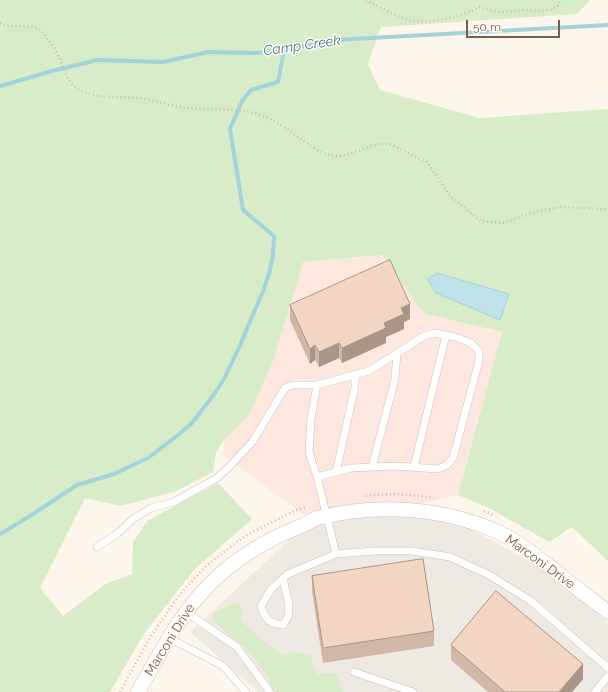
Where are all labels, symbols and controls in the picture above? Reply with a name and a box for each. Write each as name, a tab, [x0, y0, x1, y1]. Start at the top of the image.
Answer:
scale bar	[468, 12, 562, 38]
text: 50 m	[473, 20, 501, 34]
water label: Camp Creek	[262, 32, 342, 60]
street label: Marconi Drive	[502, 531, 578, 593]
street label: Marconi Drive	[142, 601, 198, 679]

